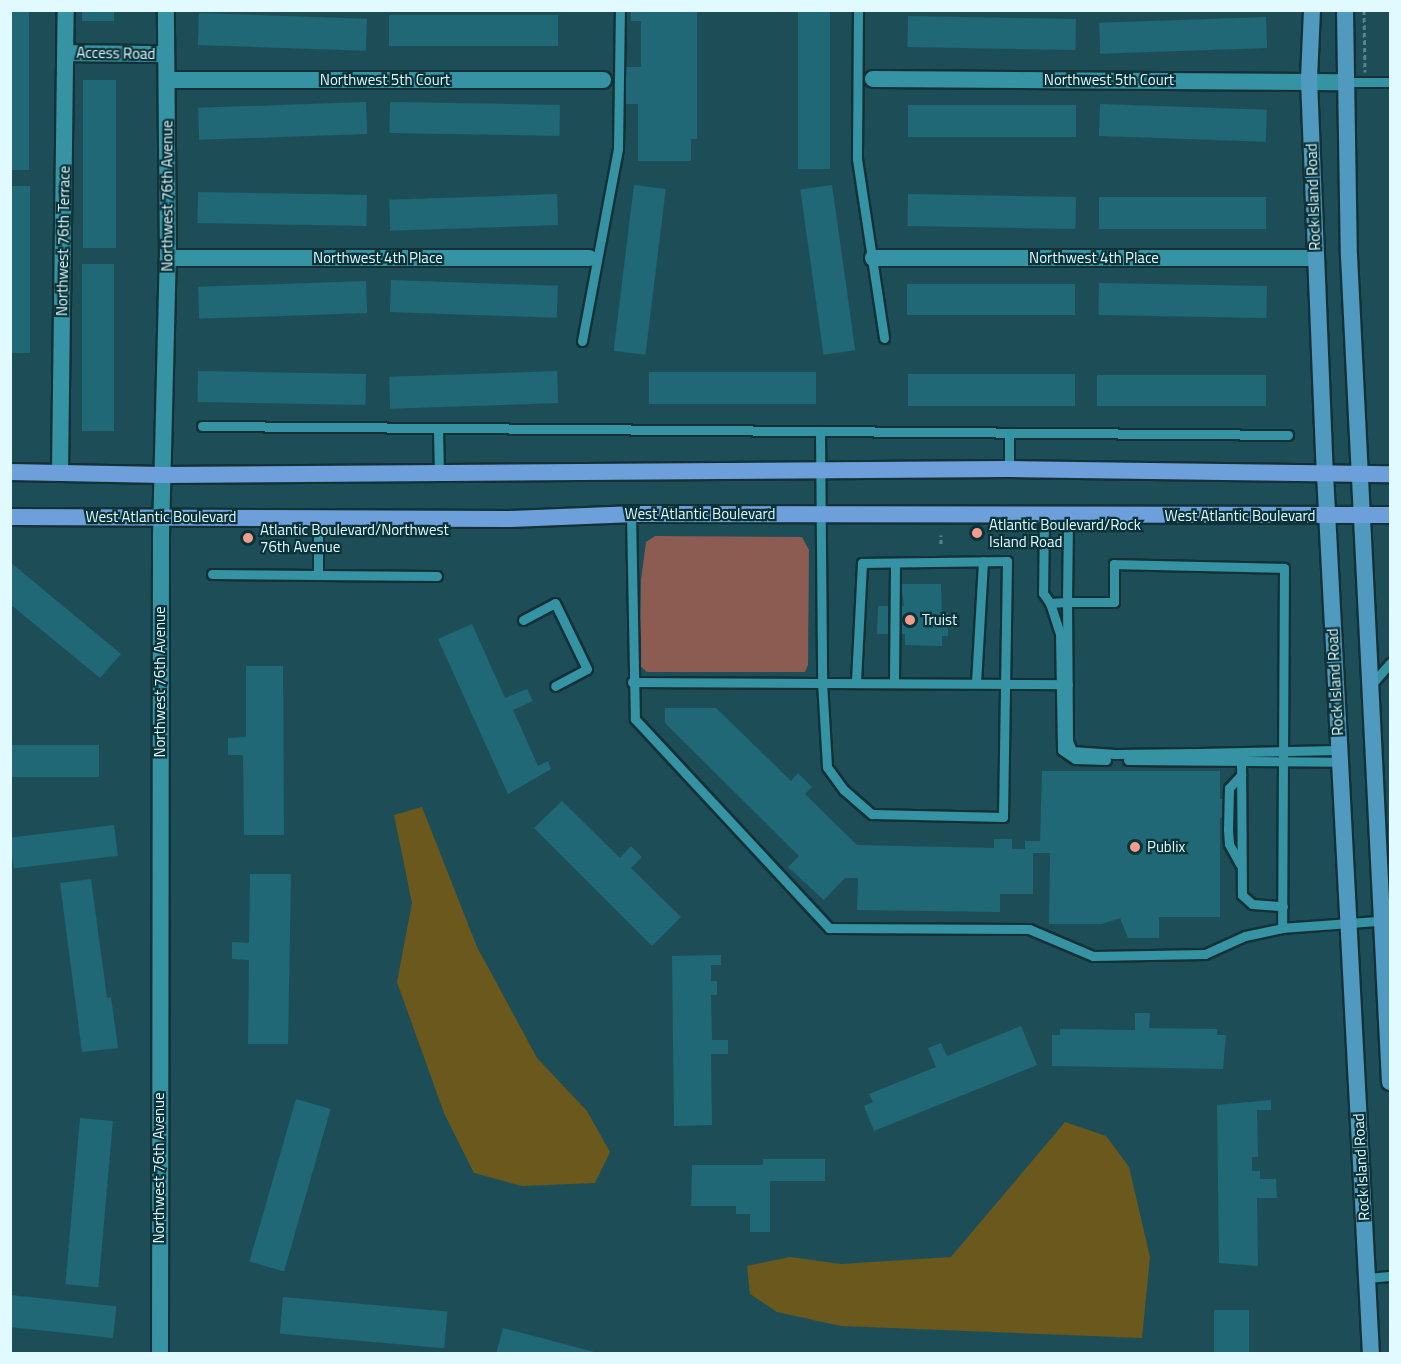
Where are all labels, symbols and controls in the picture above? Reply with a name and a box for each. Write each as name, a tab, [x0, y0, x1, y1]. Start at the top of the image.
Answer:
street label: Access Road	[76, 43, 156, 63]
street label: Northwest 5th Court	[320, 71, 450, 89]
street label: Northwest 5th Court	[1044, 71, 1174, 89]
street label: Northwest 76th Avenue	[158, 120, 176, 272]
street label: Rock Island Road	[1302, 143, 1324, 251]
street label: Northwest 76th Terrace	[53, 166, 73, 316]
street label: Northwest 4th Place	[313, 249, 443, 267]
street label: Northwest 4th Place	[1029, 249, 1159, 267]
street label: West Atlantic Boulevard	[624, 505, 776, 523]
street label: West Atlantic Boulevard	[1164, 507, 1316, 525]
street label: West Atlantic Boulevard	[85, 508, 237, 526]
place label: Atlantic Boulevard/Rock Island Road	[989, 515, 1141, 550]
place label: Atlantic Boulevard/Northwest 76th Avenue	[260, 520, 449, 555]
marker: Atlantic Boulevard/Rock Island Road	[970, 526, 984, 540]
marker: Atlantic Boulevard/Northwest 76th Avenue	[241, 531, 255, 545]
street label: Northwest 76th Avenue	[151, 606, 169, 758]
place label: Truist	[922, 611, 957, 629]
marker: Truist	[903, 613, 917, 627]
street label: Rock Island Road	[1323, 628, 1347, 736]
place label: Publix	[1147, 838, 1185, 856]
marker: Publix	[1128, 840, 1142, 854]
street label: Northwest 76th Avenue	[150, 1092, 168, 1244]
street label: Rock Island Road	[1349, 1113, 1373, 1221]

